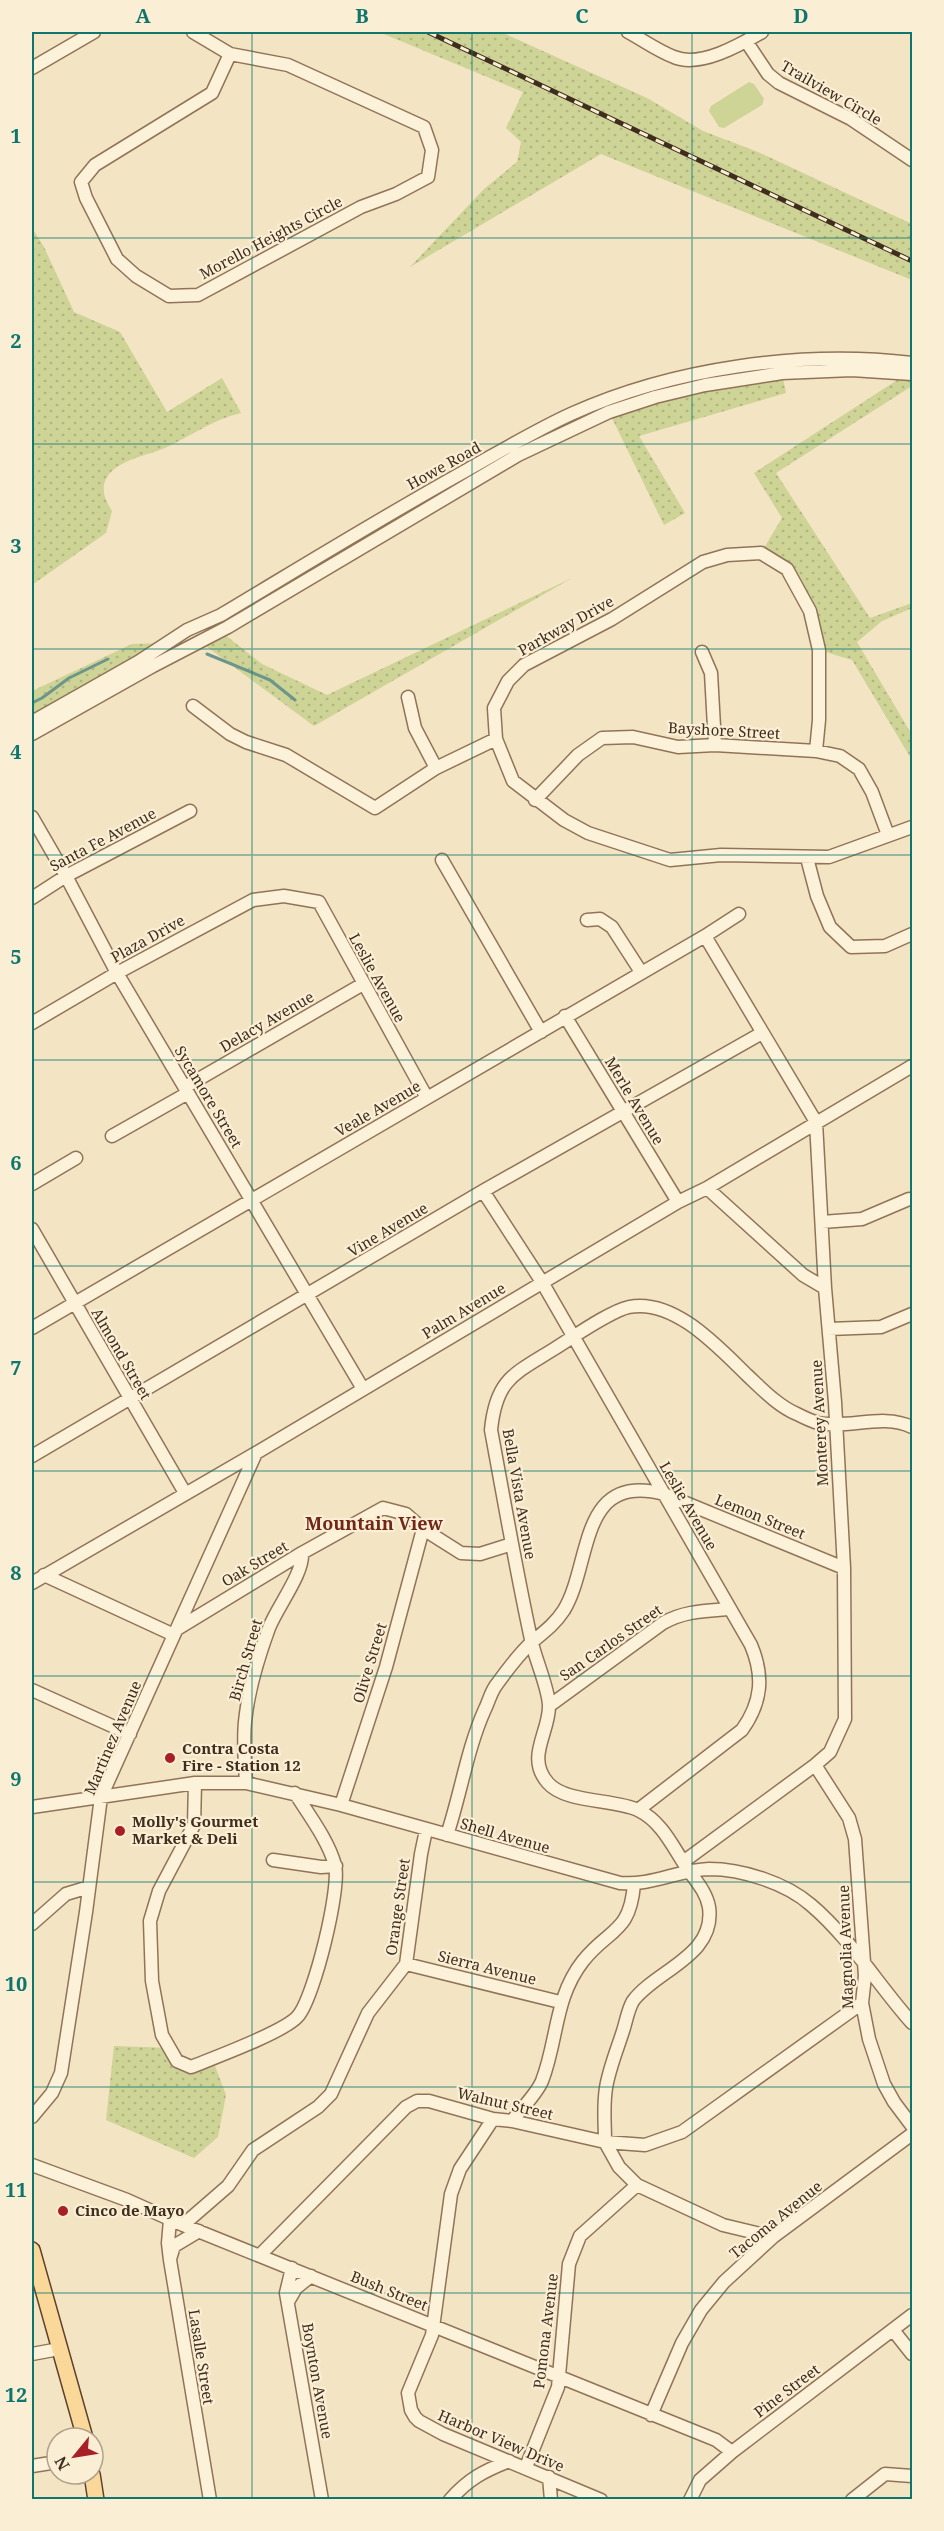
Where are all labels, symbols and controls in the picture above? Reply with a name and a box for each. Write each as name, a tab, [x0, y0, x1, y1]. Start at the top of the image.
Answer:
text: A	[135, 2, 151, 29]
text: B	[355, 2, 369, 29]
text: C	[575, 2, 589, 29]
text: D	[793, 2, 809, 29]
street label: Trailview Circle	[777, 55, 886, 129]
text: 1	[10, 122, 22, 149]
street label: Morello Heights Circle	[196, 191, 345, 283]
text: 2	[10, 327, 22, 354]
street label: Howe Road	[403, 437, 484, 494]
text: 3	[10, 532, 22, 559]
street label: Parkway Drive	[514, 591, 617, 660]
street label: Bayshore Street	[668, 717, 781, 743]
text: 4	[10, 738, 22, 765]
street label: Santa Fe Avenue	[46, 803, 159, 876]
street label: Plaza Drive	[107, 910, 188, 967]
street label: Leslie Avenue	[345, 929, 411, 1026]
text: 5	[10, 943, 22, 970]
street label: Delacy Avenue	[216, 986, 317, 1056]
street label: Sycamore Street	[170, 1042, 247, 1151]
street label: Merle Avenue	[601, 1053, 669, 1148]
street label: Veale Avenue	[331, 1076, 424, 1141]
text: 6	[10, 1149, 22, 1176]
street label: Vine Avenue	[344, 1197, 431, 1261]
street label: Palm Avenue	[418, 1277, 509, 1343]
street label: Almond Street	[88, 1304, 156, 1403]
text: 7	[10, 1354, 22, 1381]
street label: Monterey Avenue	[806, 1359, 832, 1487]
street label: Bella Vista Avenue	[499, 1427, 541, 1561]
street label: Leslie Avenue	[655, 1458, 722, 1553]
street label: Lemon Street	[712, 1489, 808, 1543]
district label: Mountain View	[305, 1511, 444, 1535]
street label: Oak Street	[218, 1535, 291, 1591]
text: 8	[10, 1559, 22, 1586]
street label: San Carlos Street	[555, 1599, 666, 1685]
street label: Birch Street	[224, 1616, 266, 1703]
street label: Olive Street	[347, 1620, 391, 1705]
street label: Martinez Avenue	[79, 1677, 145, 1798]
place label: Contra Costa Fire - Station 12	[182, 1738, 301, 1775]
marker: Contra Costa Fire - Station 12	[163, 1751, 177, 1765]
text: 9	[10, 1765, 22, 1792]
place label: Molly's Gourmet Market & Deli	[132, 1811, 258, 1848]
street label: Shell Avenue	[458, 1813, 553, 1857]
marker: Molly's Gourmet Market & Deli	[113, 1824, 127, 1838]
street label: Orange Street	[380, 1857, 414, 1957]
street label: Magnolia Avenue	[833, 1885, 857, 2010]
street label: Sierra Avenue	[436, 1945, 539, 1989]
text: 10	[5, 1970, 27, 1997]
street label: Walnut Street	[455, 2082, 555, 2124]
text: 11	[5, 2176, 27, 2203]
street label: Tacoma Avenue	[725, 2176, 826, 2263]
place label: Cinco de Mayo	[75, 2200, 184, 2220]
marker: Cinco de Mayo	[56, 2204, 70, 2218]
street label: Bush Street	[348, 2266, 431, 2315]
street label: Pomona Avenue	[528, 2272, 562, 2390]
street label: Lasalle Street	[185, 2308, 219, 2406]
street label: Boynton Avenue	[298, 2321, 338, 2440]
street label: Pine Street	[750, 2359, 823, 2421]
text: 12	[5, 2381, 27, 2408]
street label: Harbor View Drive	[435, 2404, 568, 2476]
north arrow	[45, 2426, 105, 2486]
text: N	[49, 2452, 75, 2474]

